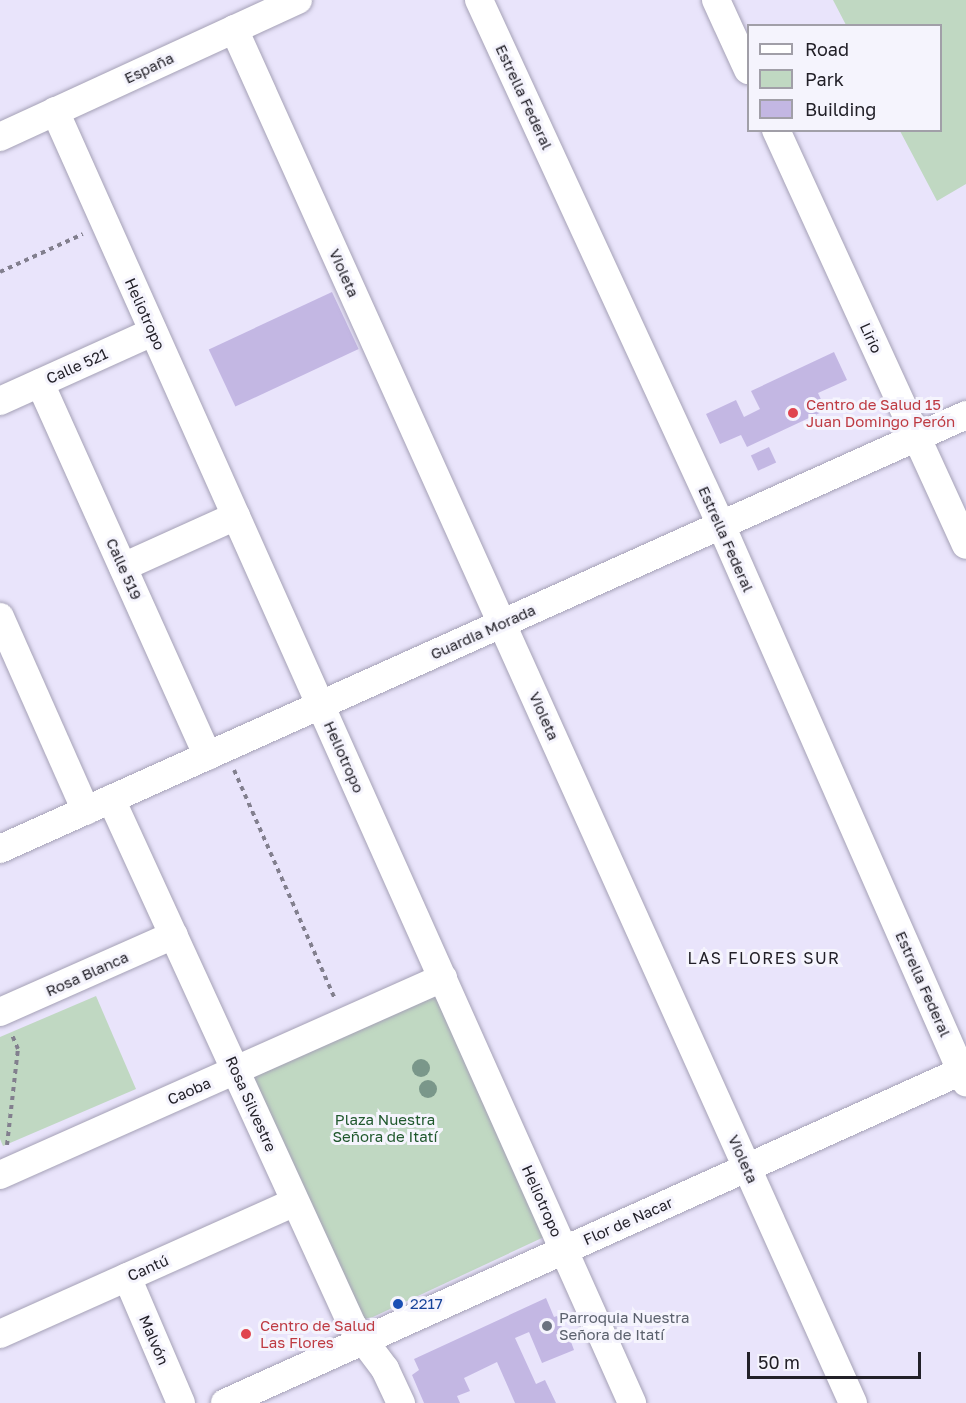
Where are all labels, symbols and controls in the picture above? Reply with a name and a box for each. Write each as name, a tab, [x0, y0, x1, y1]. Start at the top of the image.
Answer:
legend	[747, 24, 942, 132]
text: Road	[805, 38, 849, 60]
street label: Estrella Federal	[492, 42, 556, 152]
street label: España	[121, 49, 177, 87]
text: Park	[805, 68, 844, 90]
text: Building	[805, 98, 876, 120]
street label: Violeta	[325, 246, 363, 300]
street label: Heliotropo	[121, 275, 169, 353]
street label: Lirio	[856, 320, 886, 356]
street label: Calle 521	[44, 345, 110, 387]
place label: Centro de Salud 15 Juan Domingo Perón	[806, 395, 955, 430]
marker: Centro de Salud 15 Juan Domingo Perón	[784, 404, 802, 422]
street label: Estrella Federal	[695, 483, 757, 595]
street label: Calle 519	[102, 535, 146, 603]
street label: Guardia Morada	[428, 601, 538, 663]
street label: Violeta	[525, 689, 563, 743]
street label: Heliotropo	[320, 718, 368, 796]
street label: Estrella Federal	[892, 928, 954, 1040]
street label: Rosa Blanca	[43, 948, 131, 1000]
district label: LAS FLORES SUR	[688, 948, 840, 968]
street label: Rosa Silvestre	[222, 1054, 280, 1154]
street label: Caoba	[165, 1074, 213, 1108]
park label: Plaza Nuestra Señora de Itatí	[332, 1110, 438, 1145]
street label: Violeta	[724, 1132, 762, 1186]
street label: Heliotropo	[518, 1162, 566, 1240]
street label: Flor de Nacar	[580, 1193, 676, 1249]
street label: Cantú	[125, 1251, 171, 1285]
place label: 2217	[410, 1295, 443, 1313]
marker: 2217	[391, 1297, 405, 1311]
place label: Parroquia Nuestra Señora de Itatí	[559, 1308, 690, 1343]
street label: Malvón	[136, 1312, 172, 1368]
place label: Centro de Salud Las Flores	[260, 1316, 375, 1351]
marker: Parroquia Nuestra Señora de Itatí	[540, 1319, 554, 1333]
marker: Centro de Salud Las Flores	[237, 1325, 255, 1343]
scale bar	[750, 1340, 924, 1378]
text: 50 m	[758, 1351, 800, 1373]

